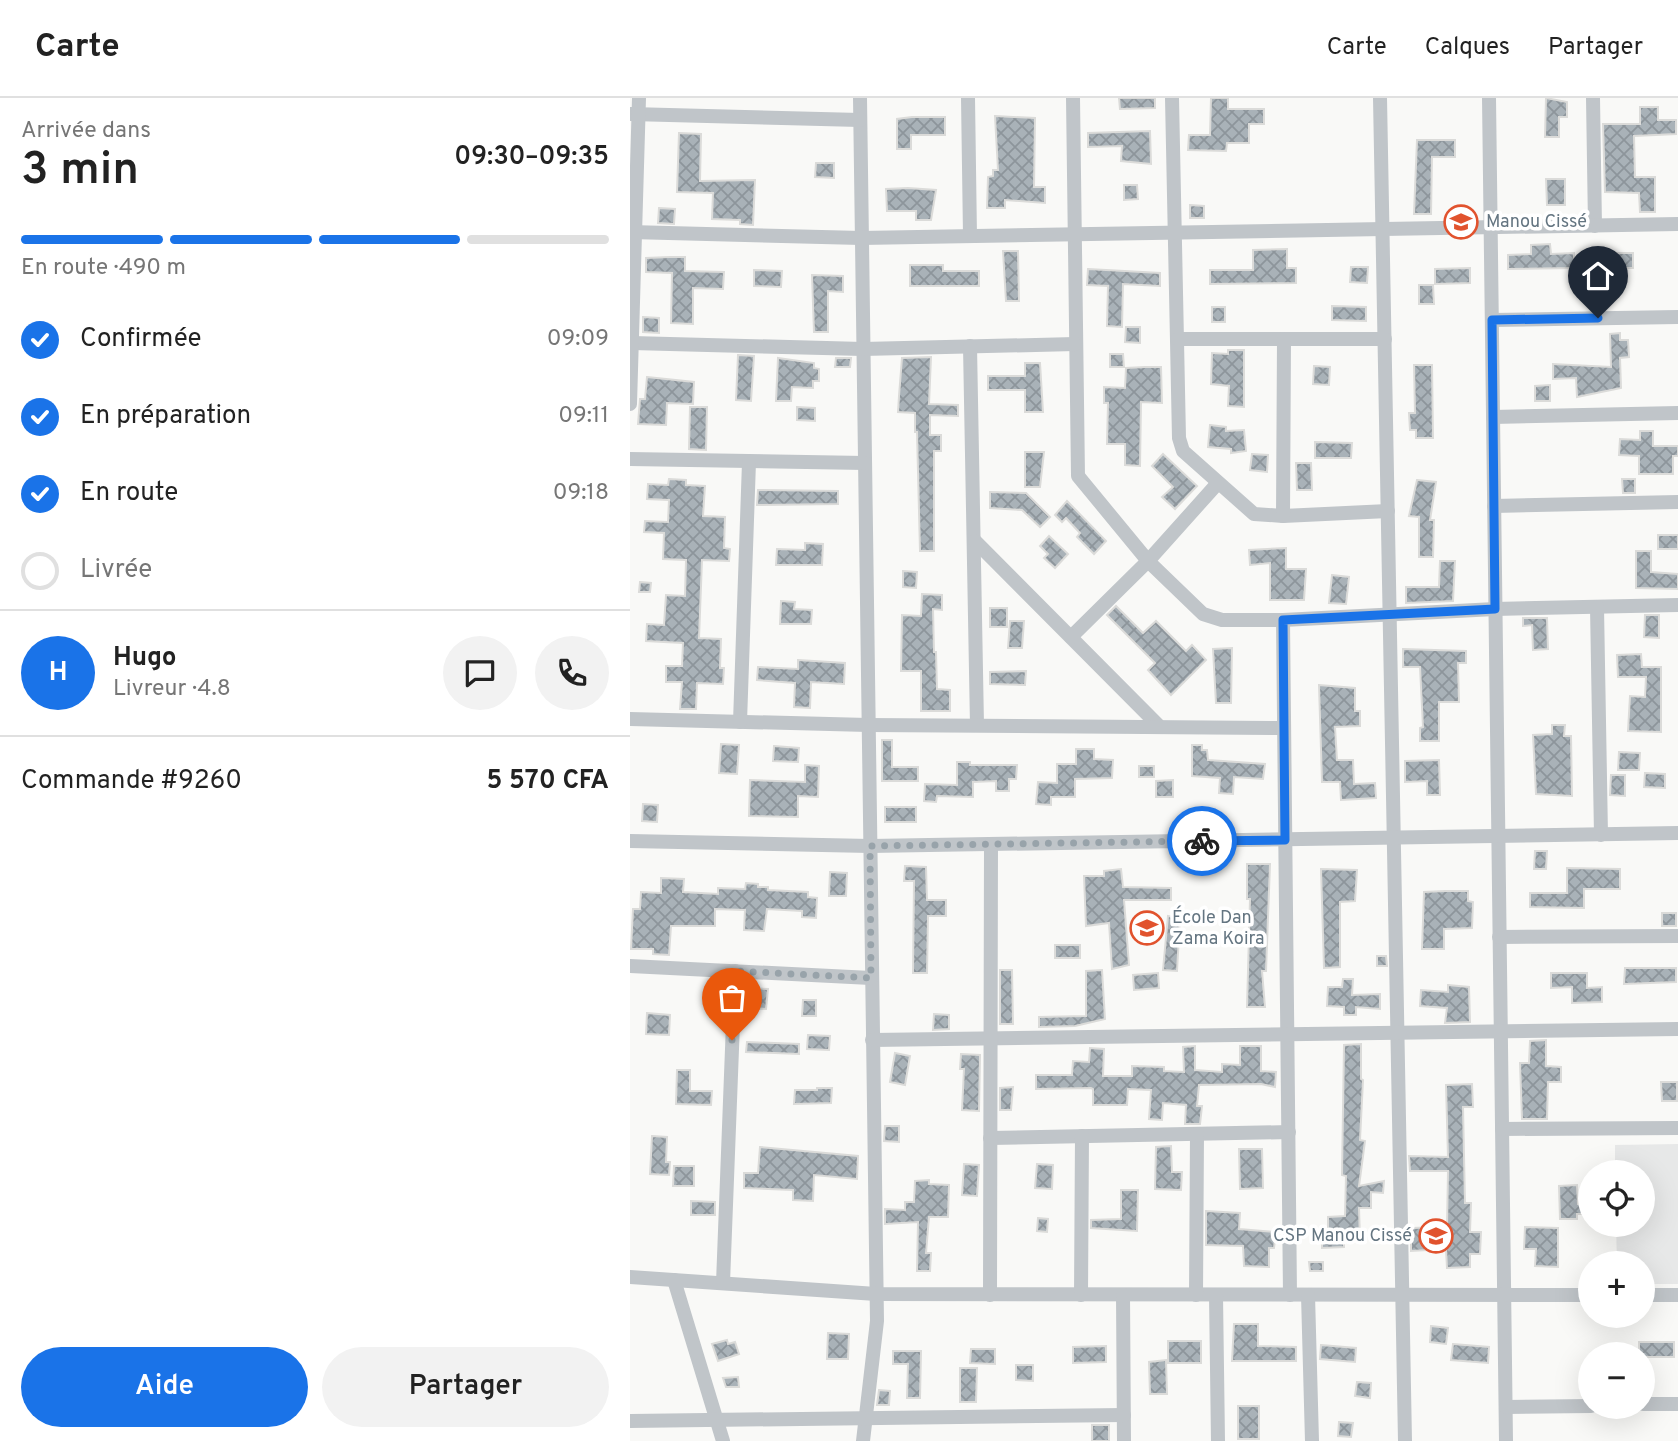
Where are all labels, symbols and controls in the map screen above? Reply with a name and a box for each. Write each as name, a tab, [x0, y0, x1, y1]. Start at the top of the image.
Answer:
text: Carte	[35, 27, 120, 69]
text: Carte	[1327, 33, 1387, 63]
text: Calques	[1425, 33, 1510, 63]
text: Partager	[1548, 33, 1643, 63]
text: Arrivée dans	[21, 117, 151, 146]
text: 09:30–09:35	[454, 141, 609, 174]
text: 3 min	[21, 142, 139, 201]
school or university icon: Manou Cissé	[1442, 203, 1480, 241]
place label: Manou Cissé	[1486, 211, 1587, 234]
pin	[1568, 246, 1628, 318]
text: En route · 490 m	[21, 254, 186, 283]
icon: home	[1579, 257, 1617, 295]
icon: check	[21, 321, 59, 359]
text: Confirmée	[80, 323, 202, 356]
text: 09:09	[547, 325, 609, 354]
icon: check	[21, 398, 59, 436]
text: En préparation	[80, 400, 251, 433]
text: 09:11	[558, 402, 609, 431]
icon: check	[21, 475, 59, 513]
text: En route	[80, 477, 178, 510]
text: 09:18	[553, 479, 609, 508]
text: Livrée	[80, 554, 152, 587]
button: chat	[443, 636, 517, 710]
button: phone	[535, 636, 609, 710]
text: Hugo	[113, 642, 176, 675]
text: H	[49, 657, 67, 690]
text: Livreur · 4.8	[113, 675, 231, 704]
text: Commande #9260	[21, 765, 242, 798]
text: 5 570 CFA	[487, 765, 609, 798]
courier	[1167, 806, 1237, 876]
icon: bike	[1183, 822, 1221, 860]
place label: École Dan Zama Koira	[1172, 905, 1265, 951]
school or university icon: École Dan Zama Koira	[1128, 909, 1166, 947]
pin	[702, 968, 762, 1040]
icon: bag	[713, 979, 751, 1017]
map controls	[1578, 1160, 1655, 1419]
button: locate	[1578, 1160, 1655, 1237]
school or university icon: CSP Manou Cissé	[1417, 1217, 1455, 1255]
place label: CSP Manou Cissé	[1273, 1225, 1412, 1248]
button: +	[1578, 1251, 1655, 1328]
button: −	[1578, 1342, 1655, 1419]
button: Aide	[21, 1347, 308, 1427]
button: Partager	[322, 1347, 609, 1427]

